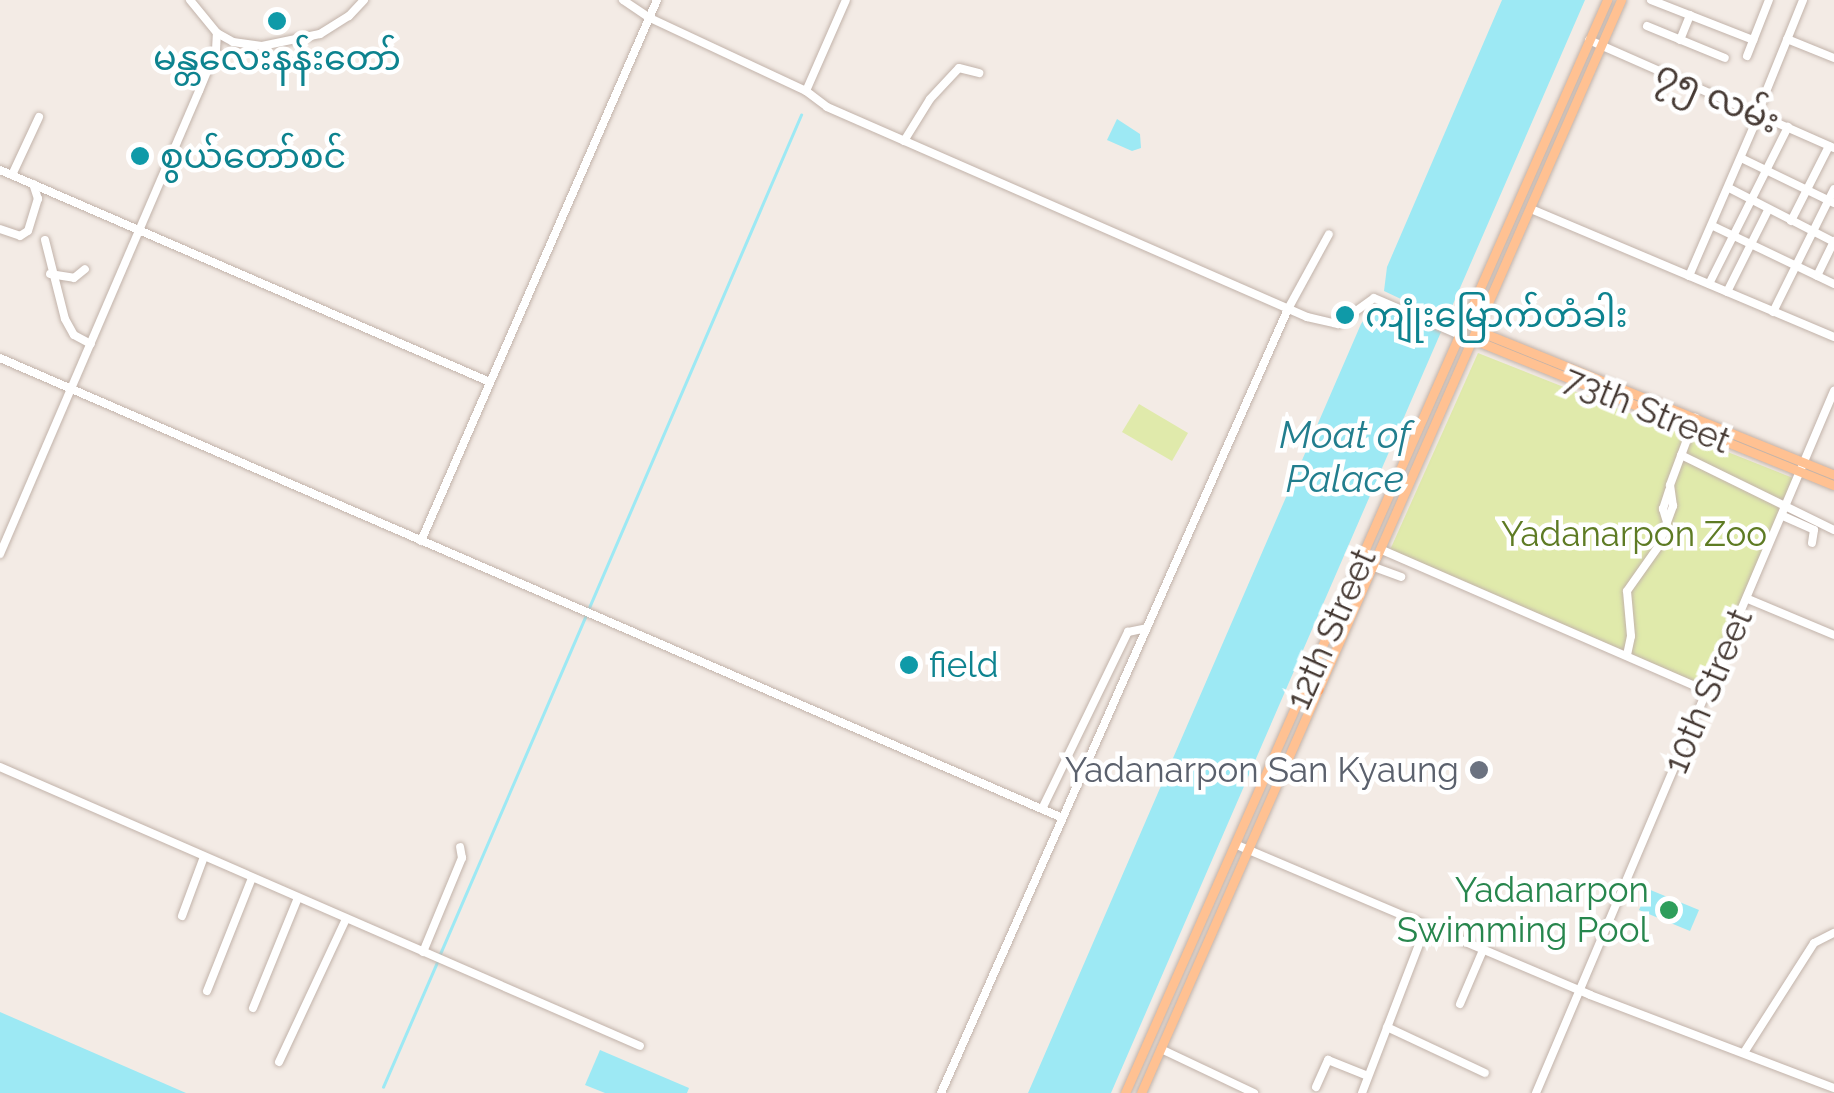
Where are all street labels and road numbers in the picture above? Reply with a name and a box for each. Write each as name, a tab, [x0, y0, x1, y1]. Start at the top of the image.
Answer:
street label: ၇၅ လမ်း	[1650, 51, 1786, 143]
street label: 73th Street	[1558, 358, 1736, 462]
street label: 12th Street	[1277, 542, 1385, 716]
street label: 10th Street	[1655, 602, 1761, 780]

